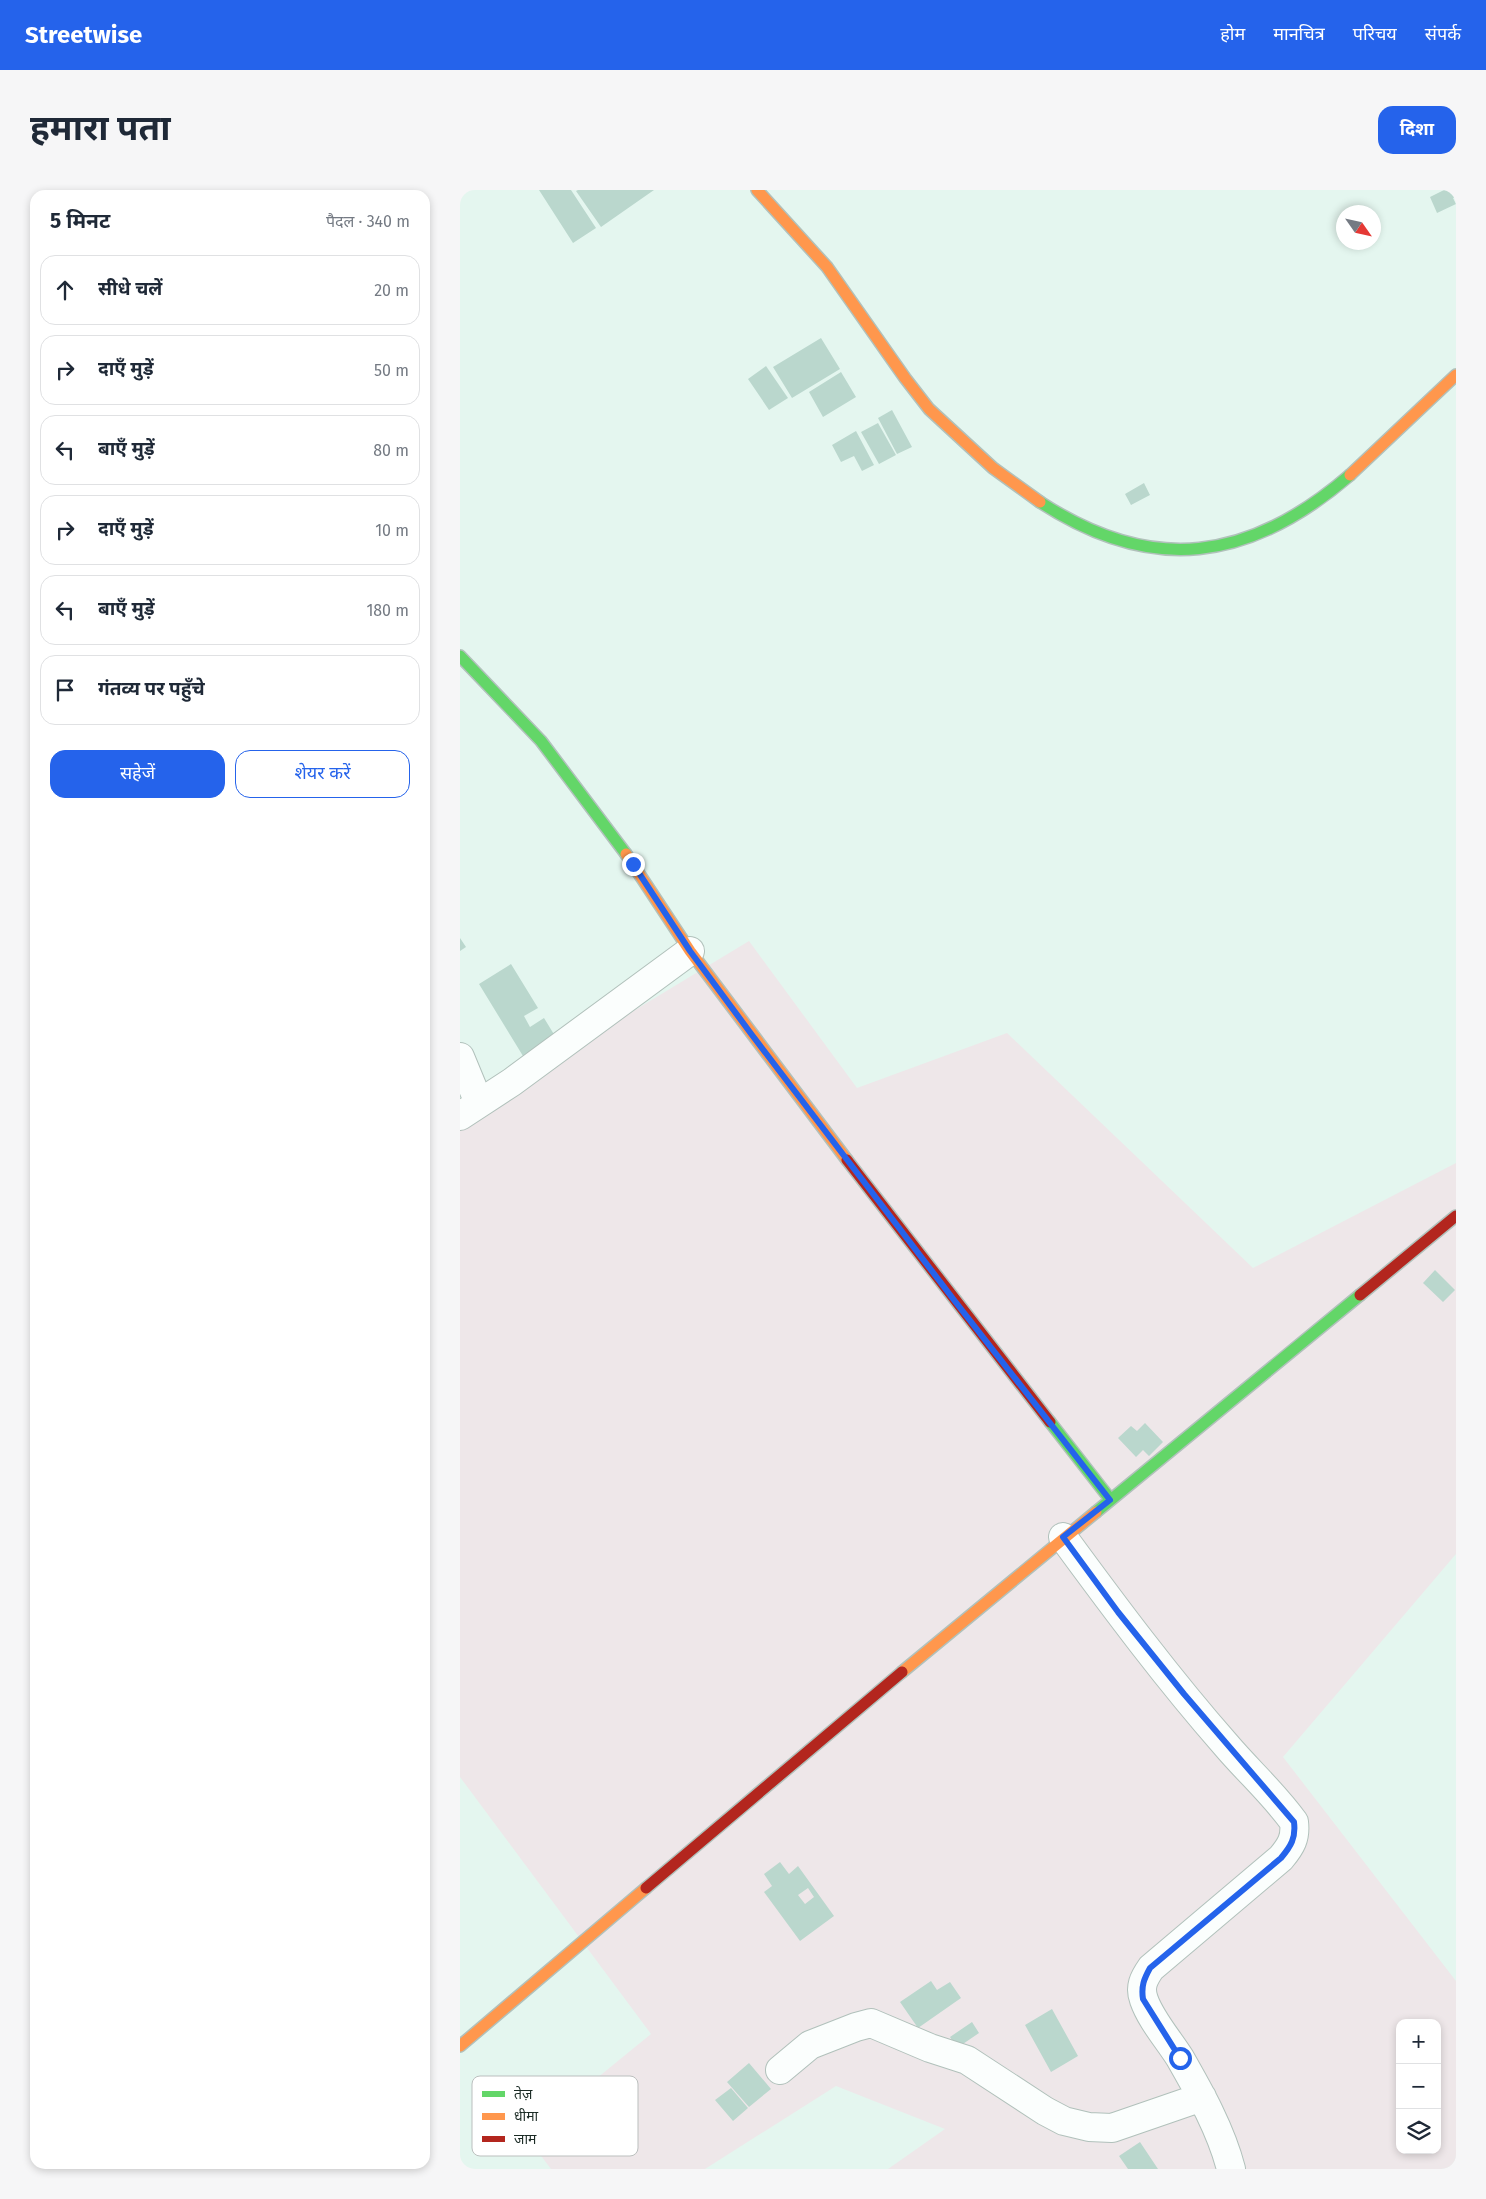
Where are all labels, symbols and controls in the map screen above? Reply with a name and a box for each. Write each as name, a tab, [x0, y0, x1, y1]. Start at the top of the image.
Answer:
text: Streetwise	[25, 21, 142, 49]
text: होम	[1220, 23, 1245, 45]
text: मानचित्र	[1273, 23, 1325, 45]
text: परिचय	[1353, 23, 1397, 45]
text: संपर्क	[1425, 23, 1461, 45]
button: दिशा	[1378, 106, 1456, 154]
text: हमारा पता	[30, 107, 170, 149]
north arrow	[1336, 205, 1381, 250]
text: 5 मिनट	[50, 208, 110, 234]
text: पैदल · 340 m	[326, 212, 410, 231]
icon: ahead	[51, 276, 79, 304]
text: सीधे चलें	[98, 277, 162, 300]
text: 20 m	[374, 281, 409, 300]
icon: right	[51, 356, 79, 384]
text: दाएँ मुड़ें	[98, 357, 154, 380]
text: 50 m	[374, 361, 409, 380]
icon: left	[51, 436, 79, 464]
text: बाएँ मुड़ें	[98, 437, 155, 460]
text: 80 m	[373, 441, 409, 460]
icon: right	[51, 516, 79, 544]
text: दाएँ मुड़ें	[98, 517, 154, 540]
text: 10 m	[375, 521, 409, 540]
icon: left	[51, 596, 79, 624]
text: बाएँ मुड़ें	[98, 597, 155, 620]
text: 180 m	[366, 601, 409, 620]
icon: arrive	[51, 676, 79, 704]
text: गंतव्य पर पहुँचे	[98, 677, 205, 700]
button: सहेजें	[50, 750, 225, 798]
button: शेयर करें	[235, 750, 410, 798]
route end	[622, 853, 645, 876]
map controls	[1396, 2019, 1441, 2154]
button: +	[1396, 2019, 1441, 2064]
route start	[1169, 2047, 1192, 2070]
button: −	[1396, 2064, 1441, 2109]
legend	[472, 2076, 638, 2156]
text: तेज़	[514, 2085, 533, 2103]
text: धीमा	[514, 2108, 539, 2125]
button: layers	[1396, 2109, 1441, 2154]
text: जाम	[514, 2131, 537, 2148]

